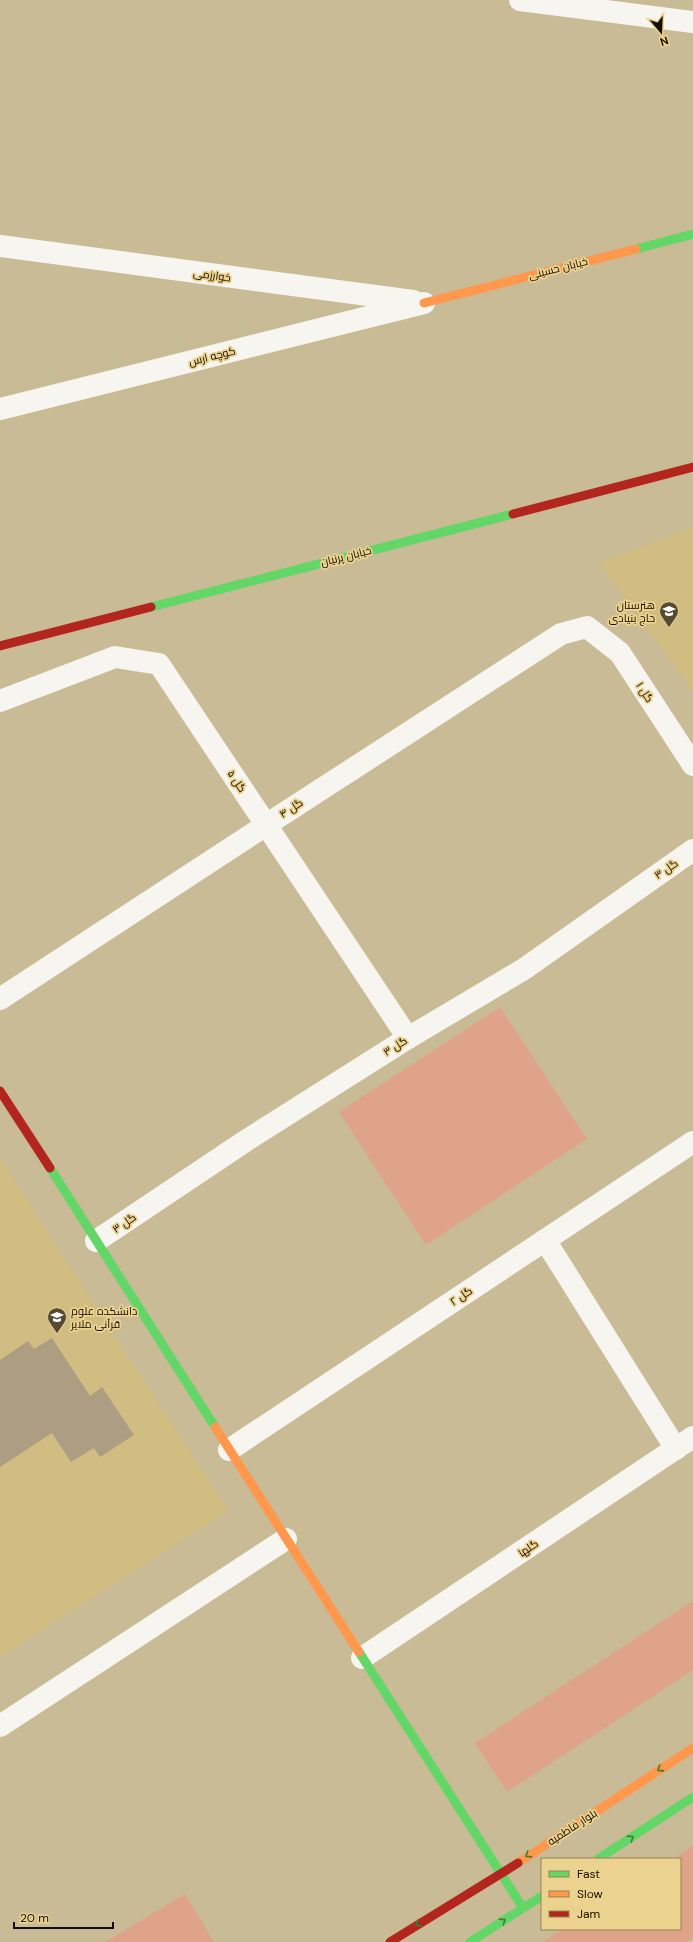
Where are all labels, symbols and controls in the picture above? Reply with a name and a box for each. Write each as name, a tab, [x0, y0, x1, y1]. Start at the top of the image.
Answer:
north arrow	[641, 12, 681, 52]
text: N	[658, 34, 670, 49]
street label: خیابان حسینی	[527, 254, 589, 282]
street label: خوارزمی	[192, 265, 232, 285]
street label: کوچه ارس	[187, 343, 237, 369]
street label: خیابان پرنیان	[319, 543, 373, 569]
place label: هنرستان حاج بنیادی	[609, 598, 655, 626]
school or university icon: هنرستان حاج بنیادی	[658, 600, 680, 628]
street label: گل ۱	[633, 679, 657, 705]
street label: گل ۵	[224, 767, 250, 795]
street label: گل ۴	[277, 795, 305, 821]
street label: گل ۳	[652, 856, 680, 882]
street label: گل ۳	[380, 1033, 410, 1059]
street label: گل ۳	[110, 1210, 138, 1236]
street label: گل ۲	[447, 1284, 475, 1308]
place label: دانشکده علوم قرآنی ملایر	[70, 1304, 137, 1331]
school or university icon: دانشکده علوم قرآنی ملایر	[46, 1306, 68, 1334]
street label: گلها	[515, 1536, 541, 1560]
one-way arrow	[658, 1764, 665, 1771]
street label: بلوار فاطمیه	[544, 1806, 600, 1848]
one-way arrow	[627, 1835, 634, 1842]
one-way arrow	[525, 1851, 532, 1858]
legend	[541, 1858, 681, 1930]
text: Fast	[577, 1866, 600, 1882]
text: Slow	[577, 1886, 603, 1902]
scale bar	[14, 1904, 113, 1930]
text: Jam	[577, 1906, 600, 1922]
text: 20 m	[20, 1910, 49, 1926]
one-way arrow	[499, 1918, 506, 1926]
one-way arrow	[415, 1920, 422, 1927]

